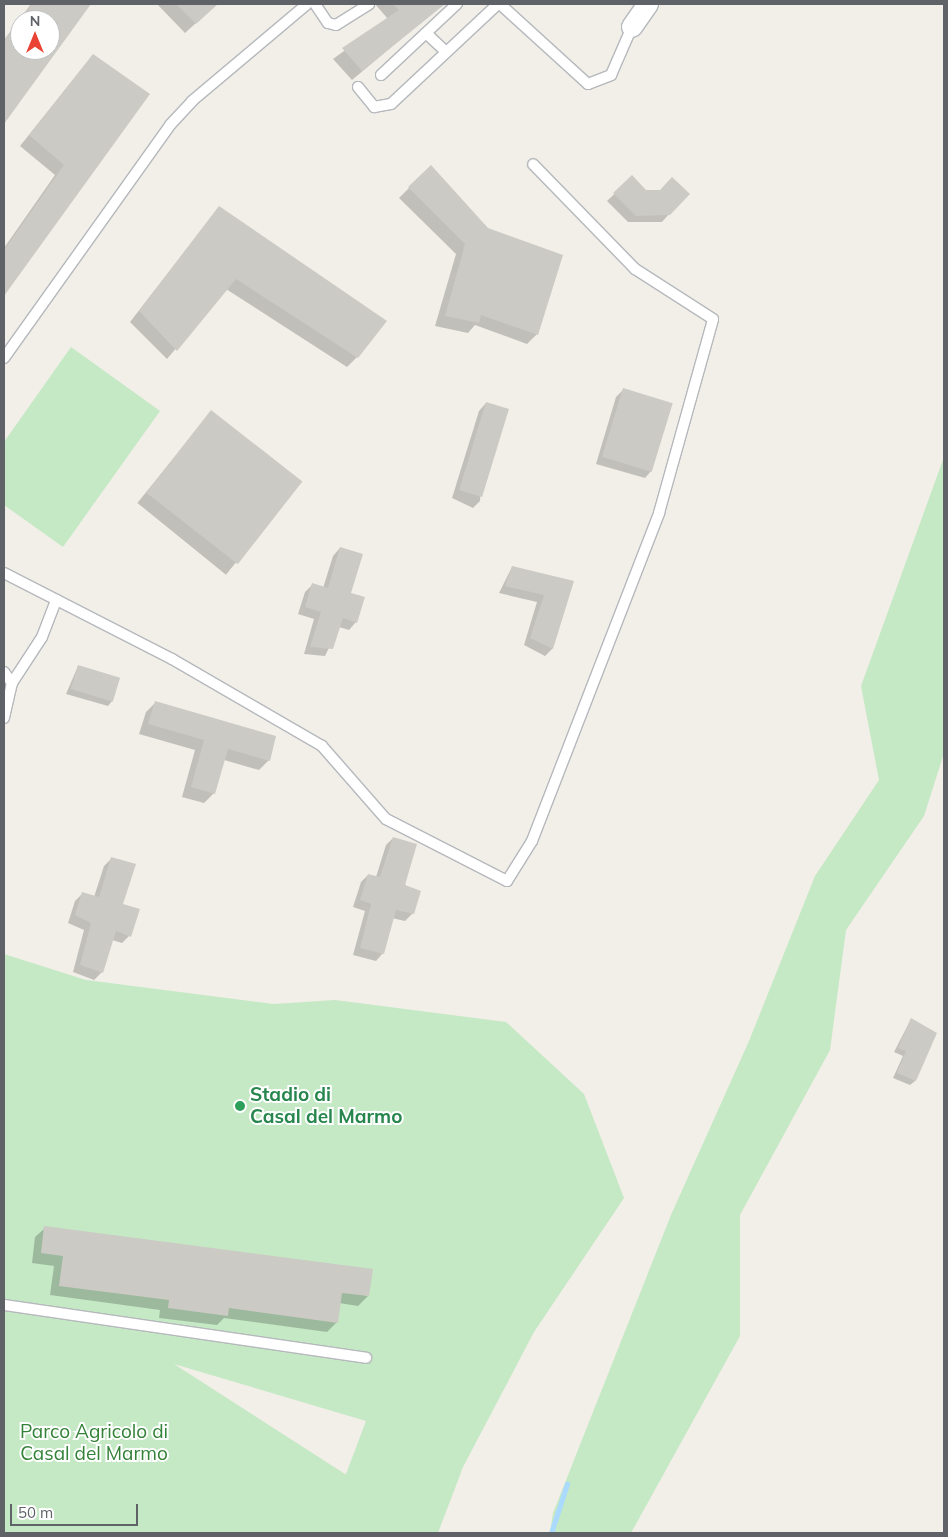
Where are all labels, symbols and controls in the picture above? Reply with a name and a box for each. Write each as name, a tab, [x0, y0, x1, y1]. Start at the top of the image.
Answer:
north arrow	[10, 10, 60, 60]
text: N	[30, 12, 40, 30]
place label: Stadio di Casal del Marmo	[250, 1084, 402, 1128]
marker: Stadio di Casal del Marmo	[234, 1100, 246, 1112]
park label: Parco Agricolo di Casal del Marmo	[20, 1421, 168, 1465]
scale bar	[12, 1494, 140, 1526]
text: 50 m	[18, 1503, 53, 1522]

